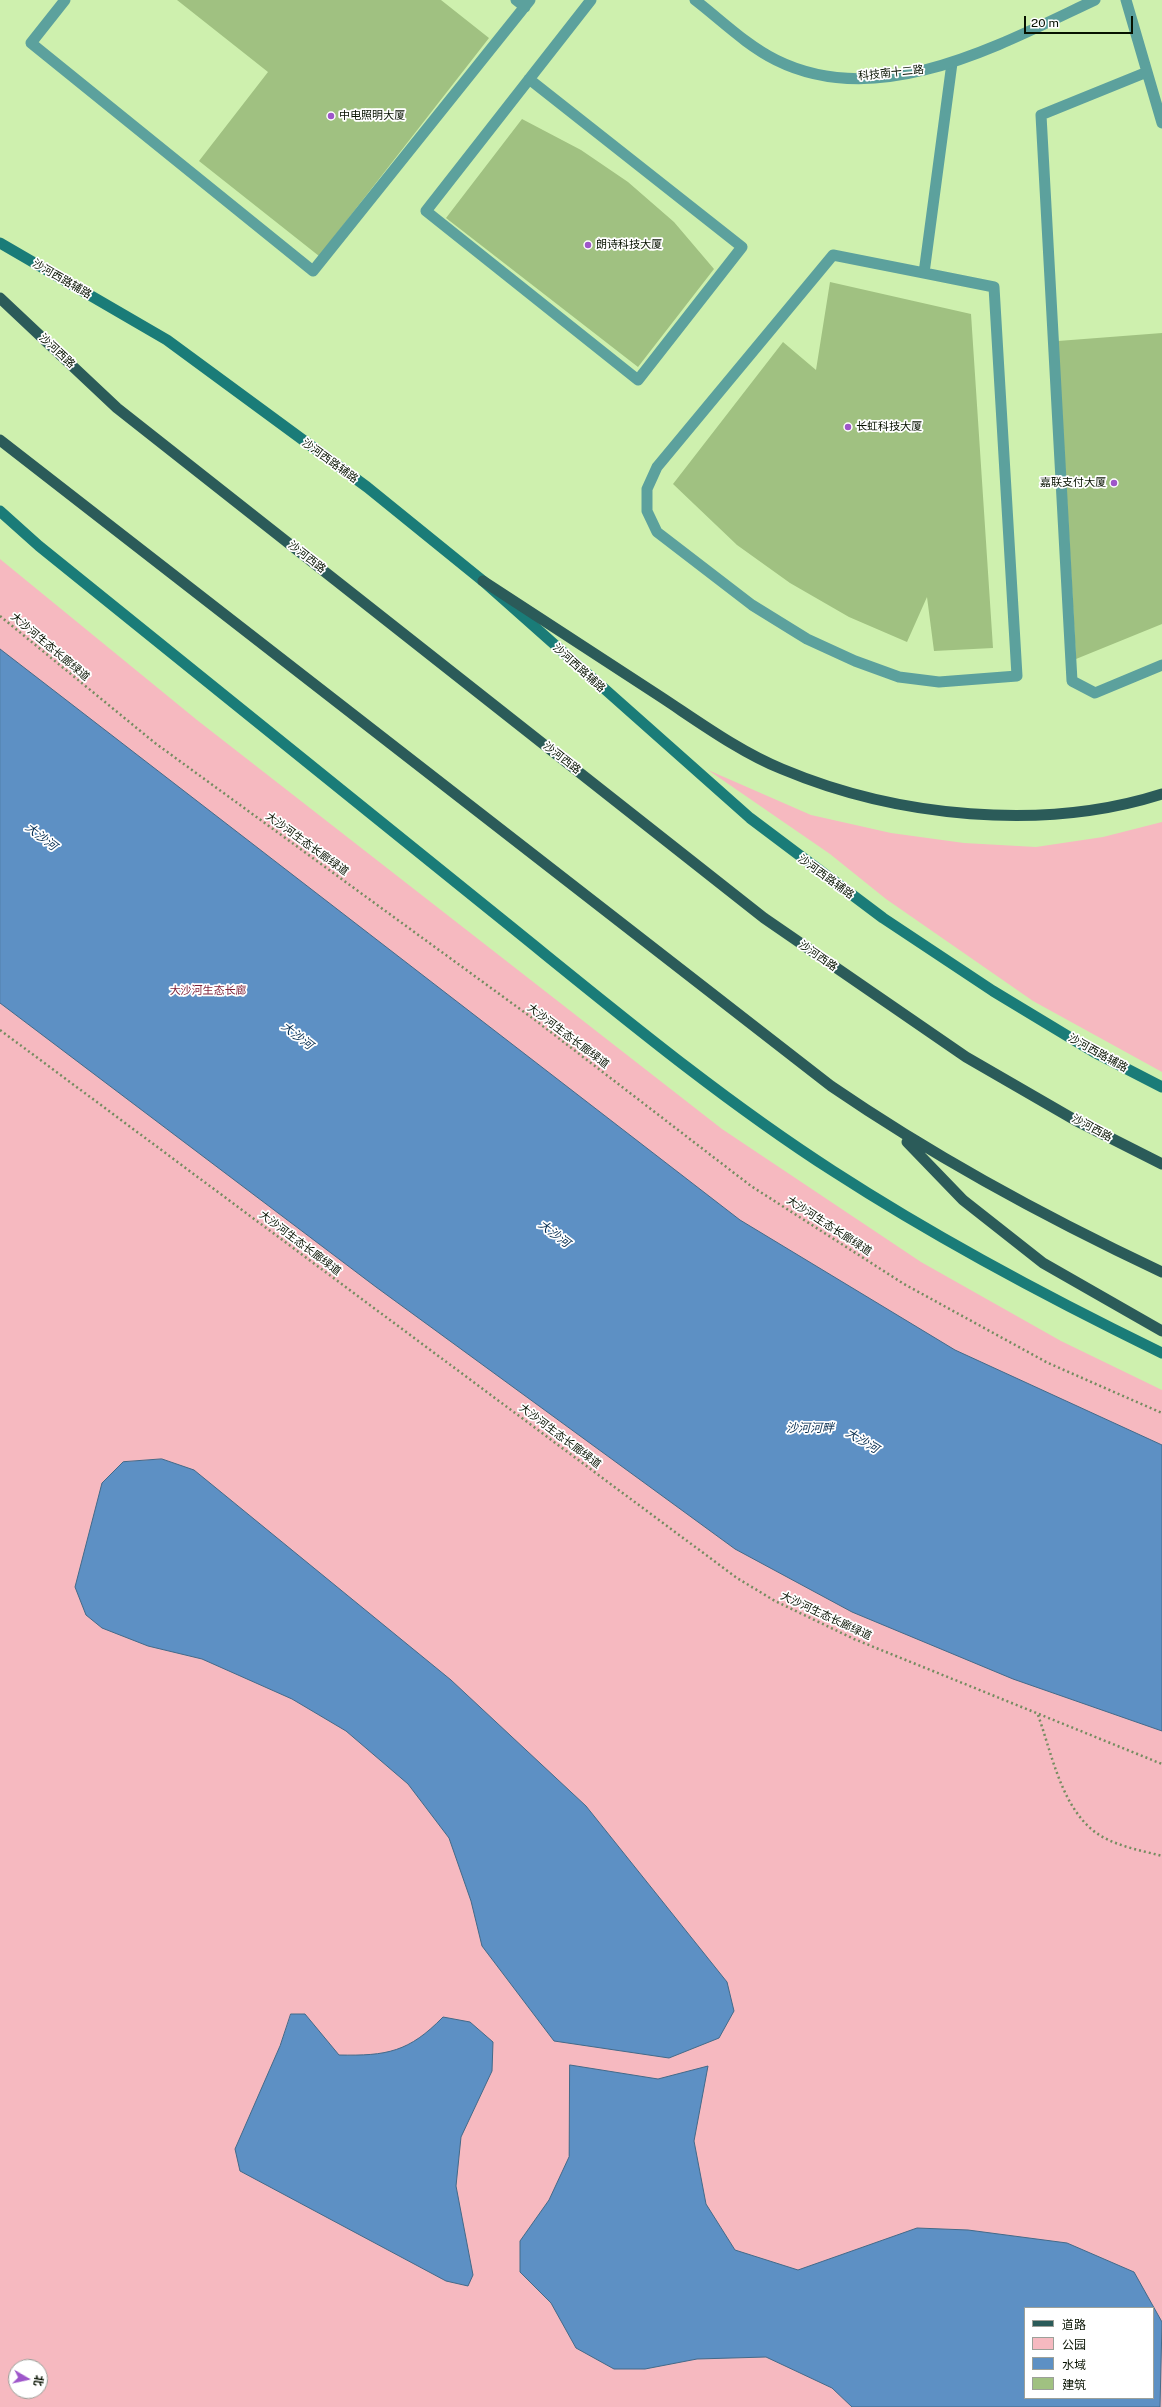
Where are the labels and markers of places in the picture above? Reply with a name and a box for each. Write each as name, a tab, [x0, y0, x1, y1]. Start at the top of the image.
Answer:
place label: 中电照明大厦	[339, 109, 405, 123]
marker: 中电照明大厦	[326, 111, 336, 121]
place label: 朗诗科技大厦	[596, 238, 662, 252]
marker: 朗诗科技大厦	[583, 240, 593, 250]
place label: 长虹科技大厦	[856, 420, 922, 434]
marker: 长虹科技大厦	[843, 422, 853, 432]
place label: 嘉联支付大厦	[1040, 476, 1106, 490]
marker: 嘉联支付大厦	[1109, 478, 1119, 488]

